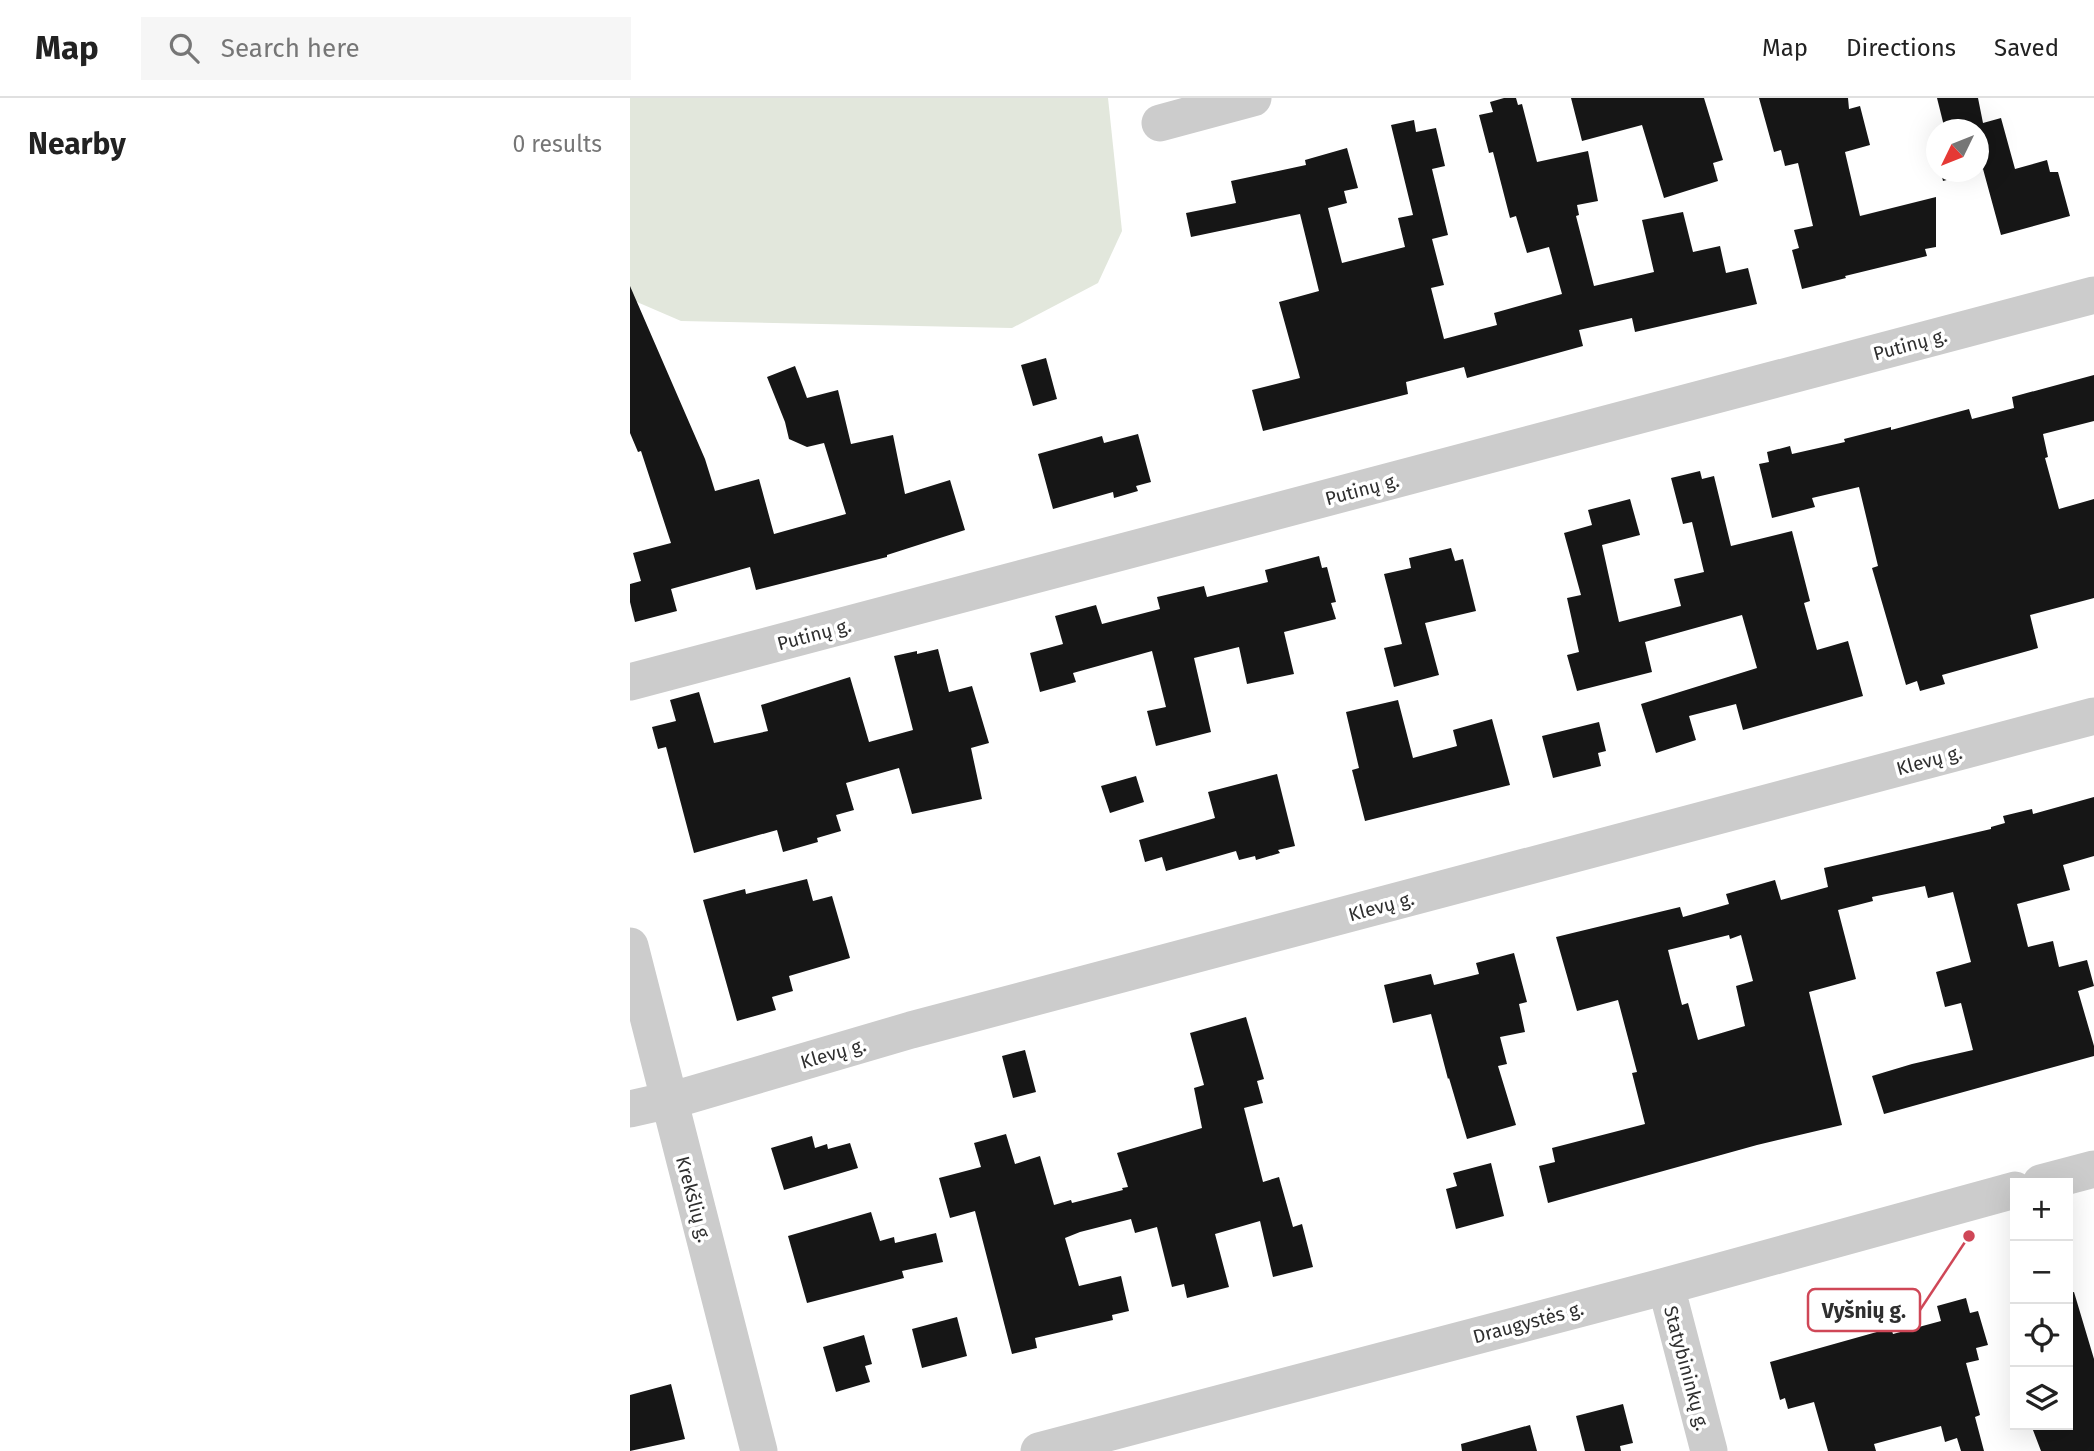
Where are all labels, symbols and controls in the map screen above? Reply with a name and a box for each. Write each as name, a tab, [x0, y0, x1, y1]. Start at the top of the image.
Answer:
search box	[141, 17, 631, 80]
text: Map	[35, 28, 99, 68]
icon: search	[165, 29, 203, 67]
text: Search here	[221, 33, 360, 64]
text: Map	[1762, 34, 1808, 62]
text: Directions	[1846, 34, 1956, 62]
text: Saved	[1994, 34, 2059, 62]
north arrow	[1926, 119, 1989, 182]
text: Nearby	[28, 126, 126, 162]
text: 0 results	[512, 130, 602, 158]
street label: Putinų g.	[1871, 324, 1950, 365]
street label: Putinų g.	[1323, 469, 1402, 510]
street label: Putinų g.	[775, 614, 854, 655]
street label: Klevų g.	[1894, 741, 1964, 780]
street label: Klevų g.	[1346, 887, 1416, 926]
street label: Klevų g.	[798, 1033, 868, 1074]
street label: Krekšlių g.	[671, 1154, 716, 1245]
map controls	[2010, 1178, 2073, 1430]
button: +	[2010, 1178, 2073, 1241]
button: −	[2010, 1241, 2073, 1304]
callout: Vyšnių g.	[1808, 1289, 1920, 1331]
street label: Draugystės g.	[1470, 1297, 1586, 1348]
text: Vyšnių g.	[1821, 1298, 1906, 1324]
street label: Statybininkų g.	[1659, 1303, 1714, 1433]
button: locate	[2010, 1304, 2073, 1367]
button: layers	[2010, 1367, 2073, 1430]

